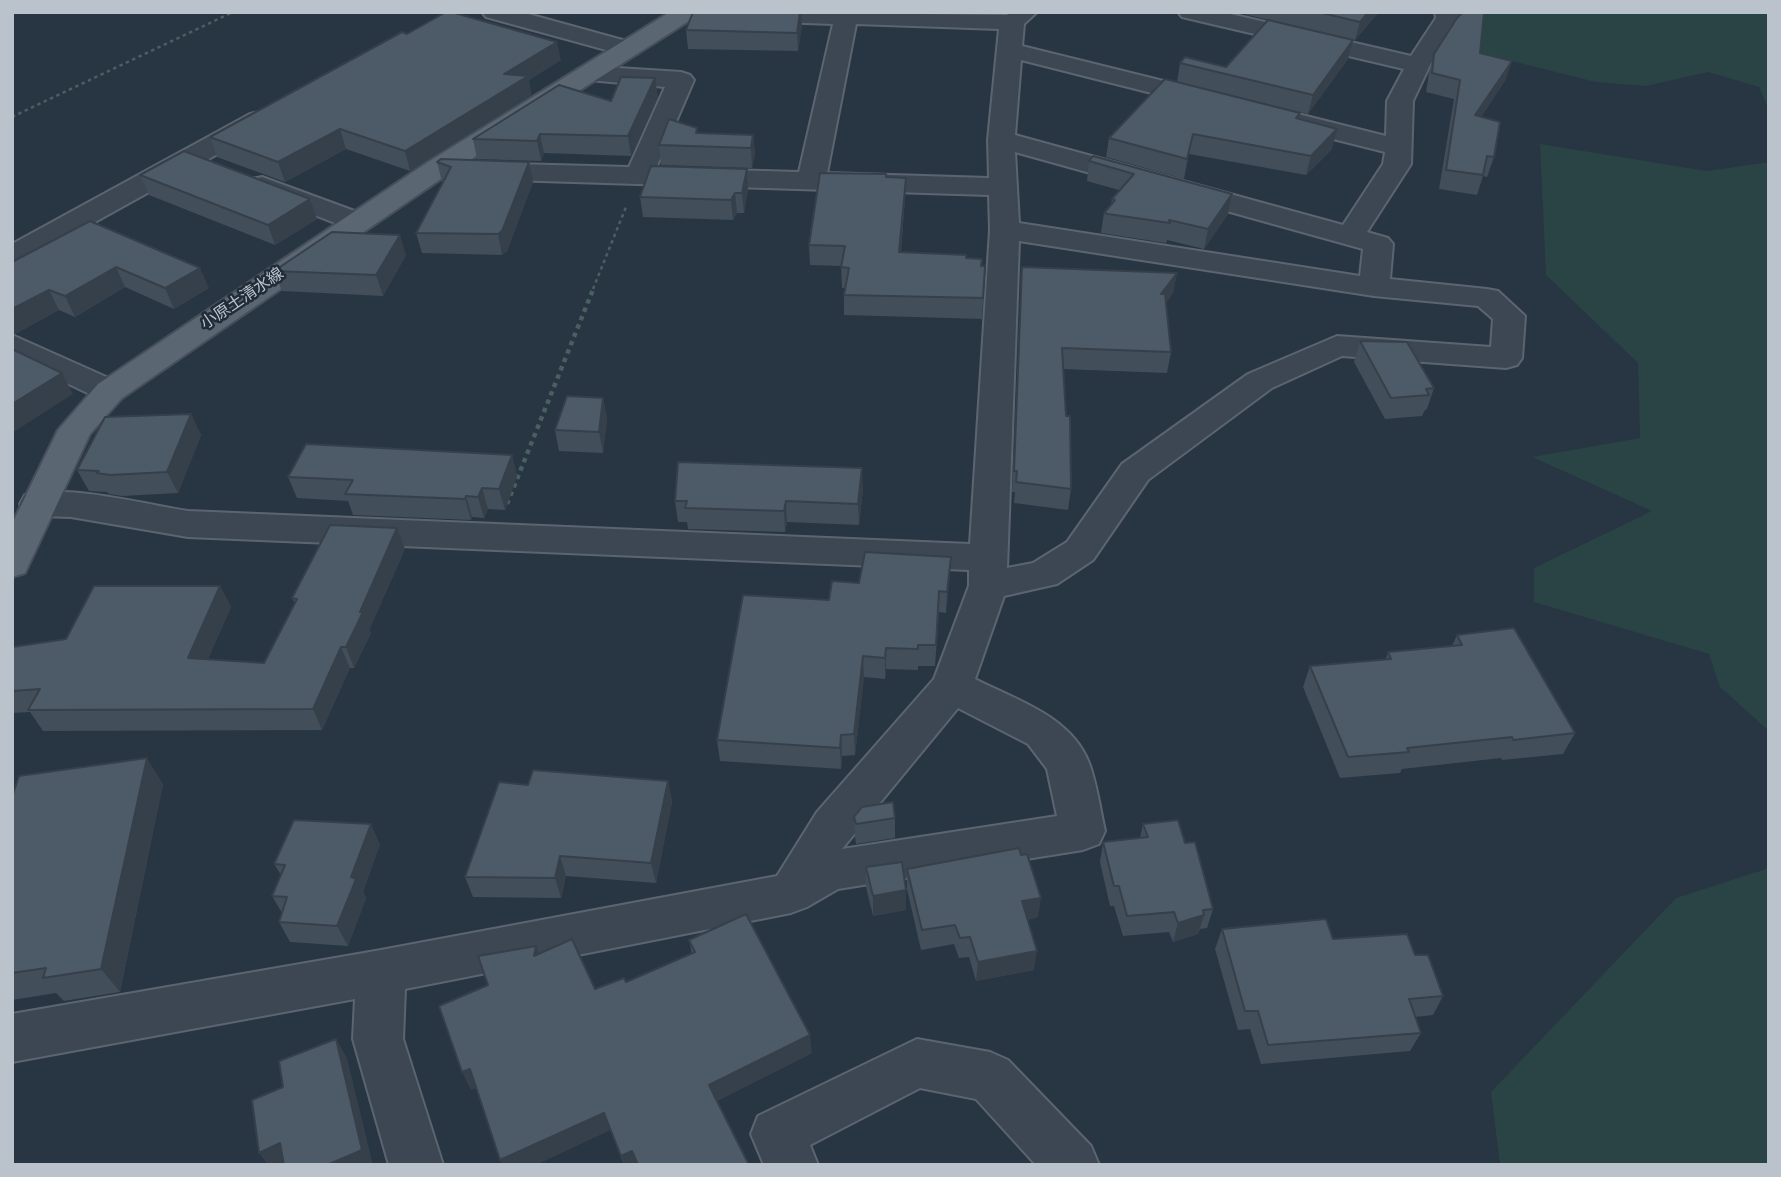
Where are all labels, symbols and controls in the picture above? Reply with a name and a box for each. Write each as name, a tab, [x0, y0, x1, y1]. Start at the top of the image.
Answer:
street label: 小原土清水線	[198, 265, 288, 335]

